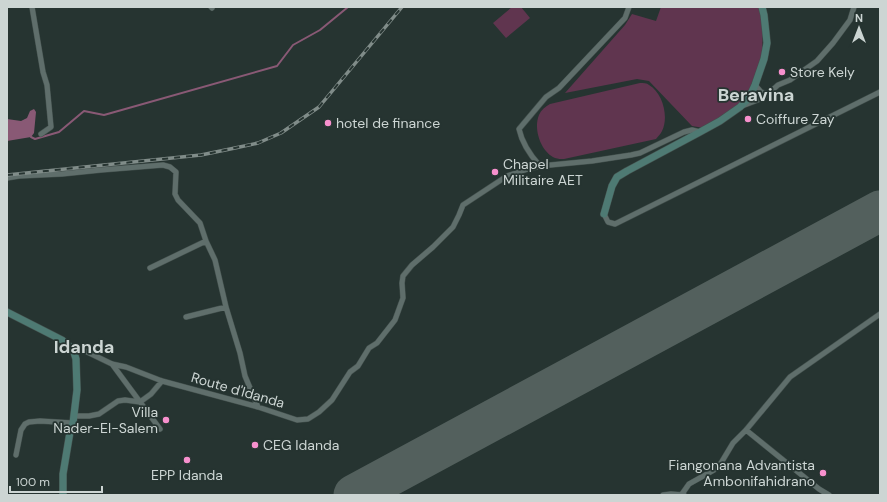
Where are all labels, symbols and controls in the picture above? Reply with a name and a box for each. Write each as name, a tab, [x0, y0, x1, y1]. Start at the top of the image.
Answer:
north arrow	[839, 8, 879, 48]
text: N	[855, 11, 863, 25]
place label: Store Kely	[790, 63, 855, 81]
marker: Store Kely	[777, 67, 787, 77]
district label: Beravina	[718, 83, 794, 107]
place label: Coiffure Zay	[756, 110, 835, 128]
place label: hotel de finance	[336, 114, 440, 132]
marker: Coiffure Zay	[743, 114, 753, 124]
marker: hotel de finance	[323, 118, 333, 128]
place label: Chapel Militaire AET	[503, 155, 583, 189]
marker: Chapel Militaire AET	[490, 167, 500, 177]
district label: Idanda	[54, 335, 114, 359]
street label: Route d'Idanda	[189, 368, 287, 412]
place label: Villa Nader-El-Salem	[53, 403, 158, 437]
marker: Villa Nader-El-Salem	[161, 415, 171, 425]
place label: CEG Idanda	[263, 436, 339, 454]
marker: CEG Idanda	[250, 440, 260, 450]
marker: EPP Idanda	[182, 455, 192, 465]
place label: Fiangonana Advantista Ambonifahidrano	[669, 456, 815, 490]
place label: EPP Idanda	[151, 466, 223, 484]
scale bar	[10, 468, 102, 494]
marker: Fiangonana Advantista Ambonifahidrano	[818, 468, 828, 478]
text: 100 m	[16, 474, 50, 490]

